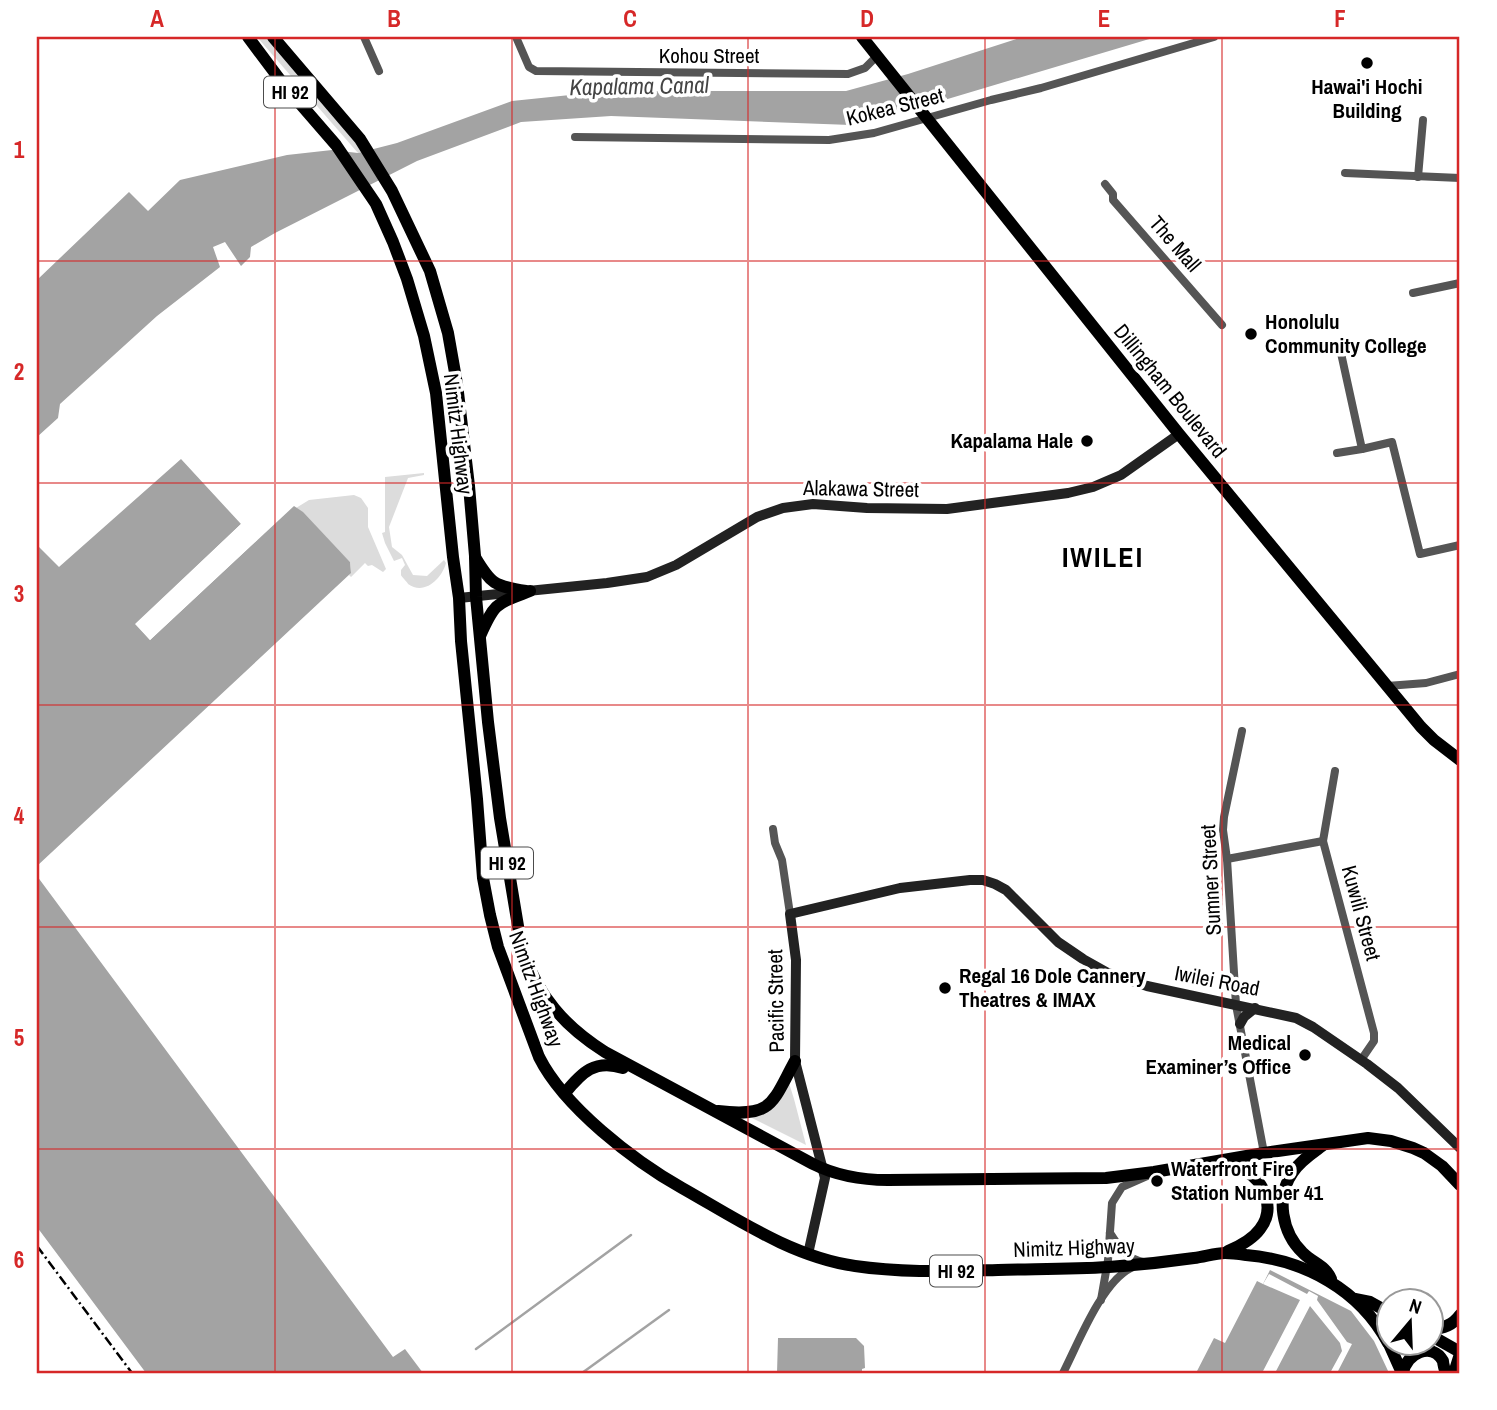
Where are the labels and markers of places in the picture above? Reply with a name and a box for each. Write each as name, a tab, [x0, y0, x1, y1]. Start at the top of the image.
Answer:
marker: Hawai'i Hochi Building	[1359, 55, 1375, 71]
place label: Hawai'i Hochi Building	[1311, 72, 1423, 125]
place label: Honolulu Community College	[1265, 307, 1427, 360]
marker: Honolulu Community College	[1243, 326, 1259, 342]
place label: Kapalama Hale	[950, 426, 1073, 455]
marker: Kapalama Hale	[1079, 433, 1095, 449]
place label: Regal 16 Dole Cannery Theatres & IMAX	[959, 961, 1146, 1014]
marker: Regal 16 Dole Cannery Theatres & IMAX	[937, 980, 953, 996]
place label: Medical Examiner’s Office	[1146, 1028, 1291, 1081]
marker: Medical Examiner’s Office	[1297, 1047, 1313, 1063]
place label: Waterfront Fire Station Number 41	[1171, 1154, 1324, 1207]
marker: Waterfront Fire Station Number 41	[1149, 1173, 1165, 1189]

